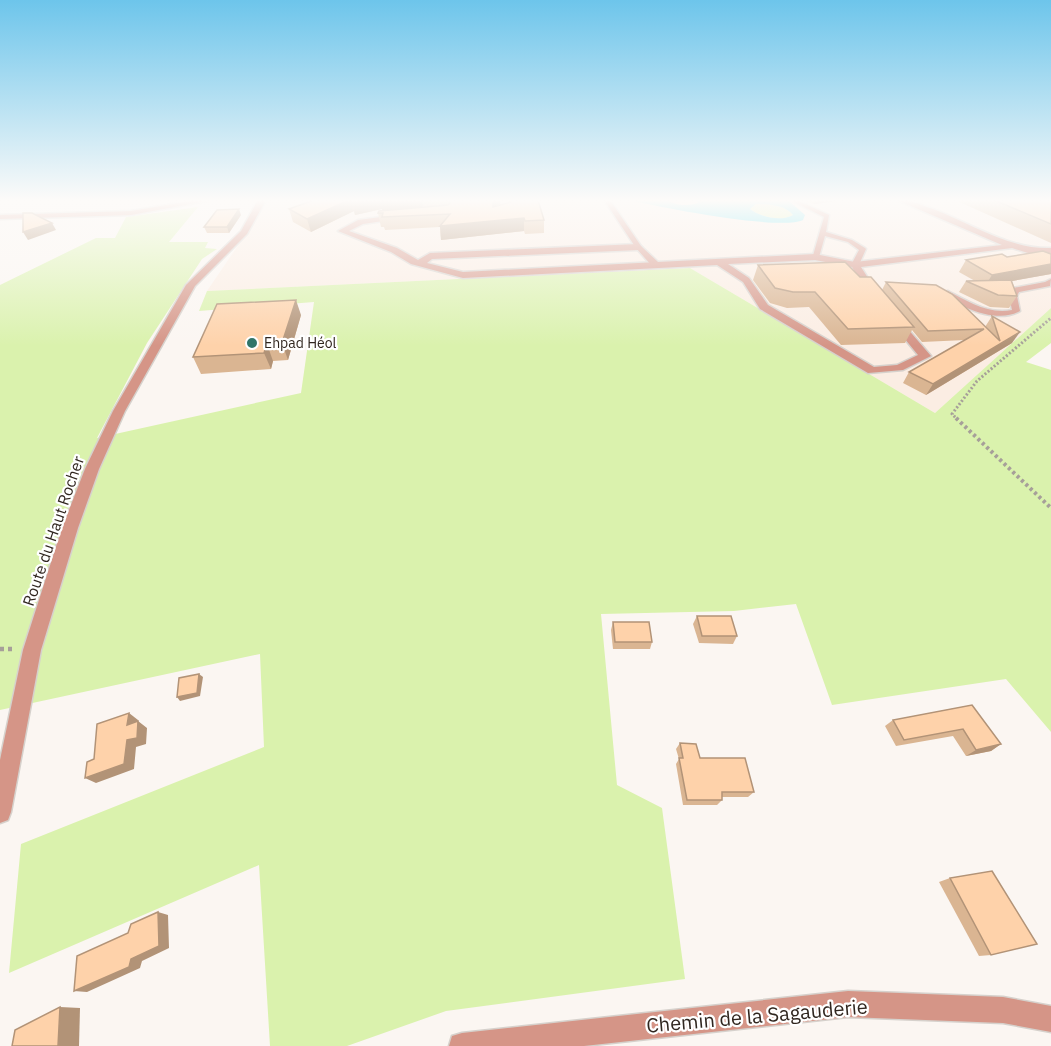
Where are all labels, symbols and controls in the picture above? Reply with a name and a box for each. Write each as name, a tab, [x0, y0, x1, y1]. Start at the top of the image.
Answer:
place label: Ehpad Héol	[264, 334, 337, 352]
marker: Ehpad Héol	[245, 336, 259, 350]
street label: Route du Haut Rocher	[18, 453, 88, 609]
street label: Chemin de la Sagauderie	[645, 992, 869, 1039]

